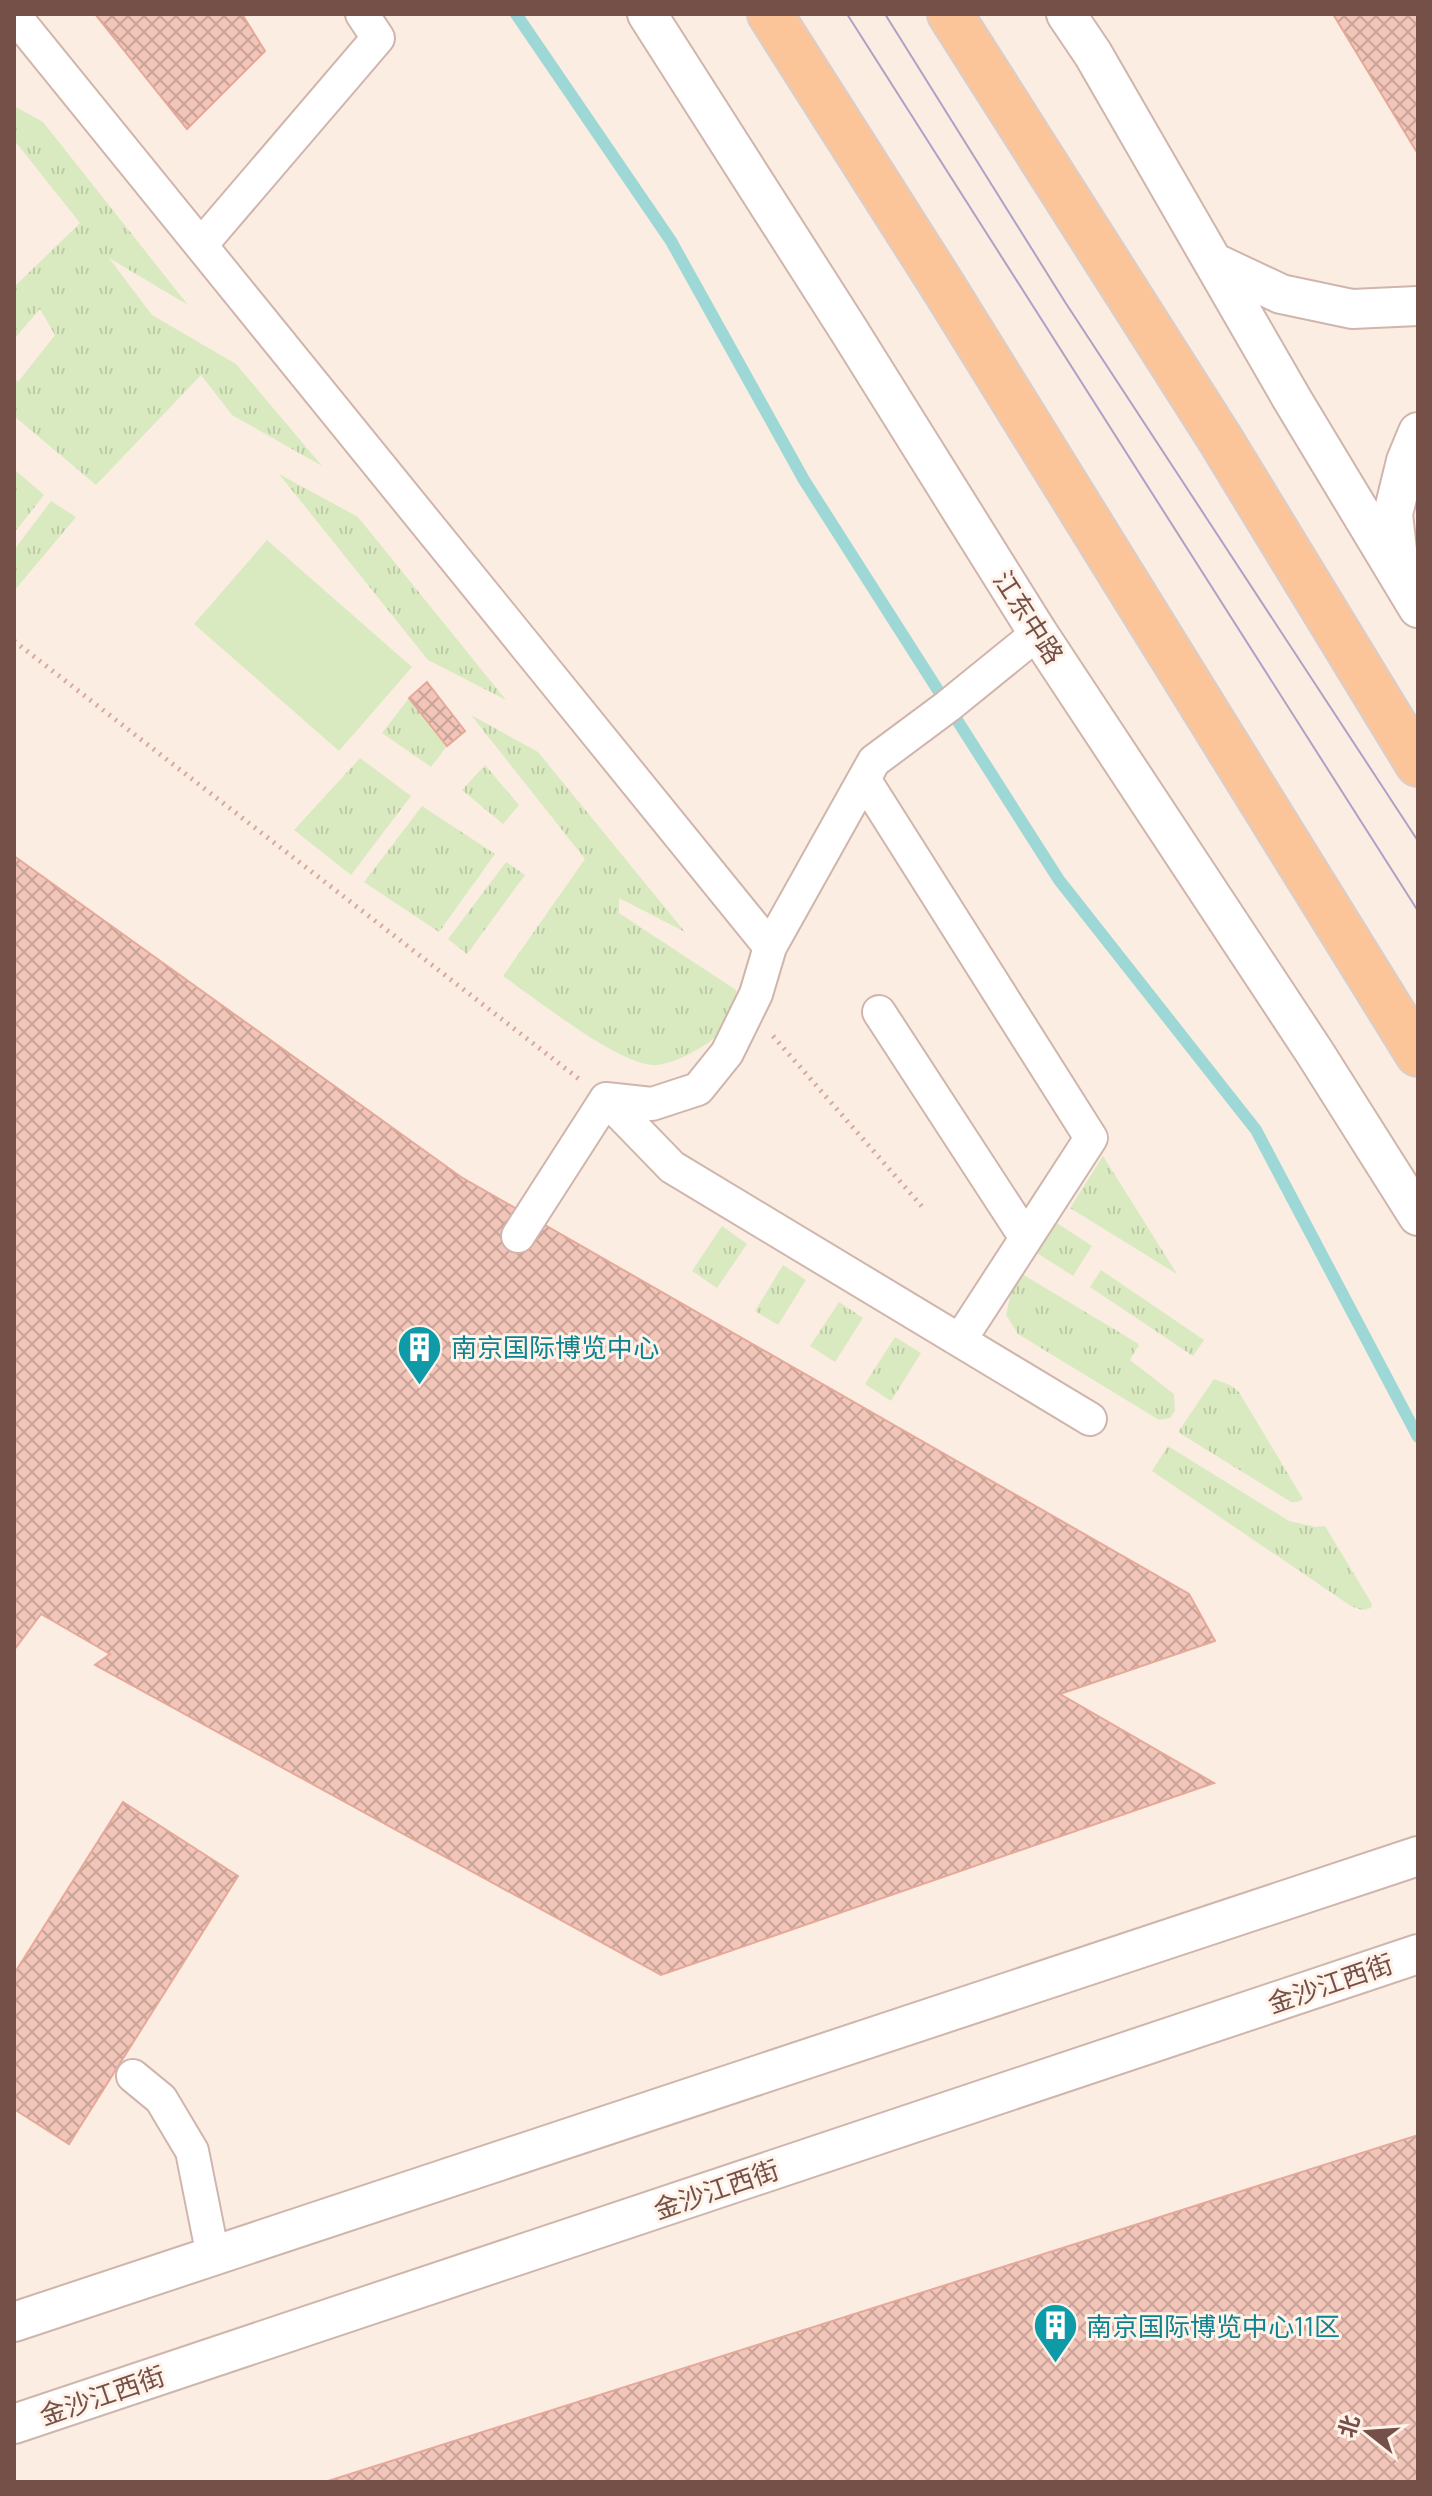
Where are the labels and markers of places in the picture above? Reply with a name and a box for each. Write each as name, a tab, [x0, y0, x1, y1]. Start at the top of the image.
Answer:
building icon: 南京国际博览中心	[396, 1323, 444, 1386]
place label: 南京国际博览中心	[451, 1329, 659, 1365]
building icon: 南京国际博览中心11区	[1031, 2302, 1079, 2365]
place label: 南京国际博览中心11区	[1086, 2308, 1340, 2344]

